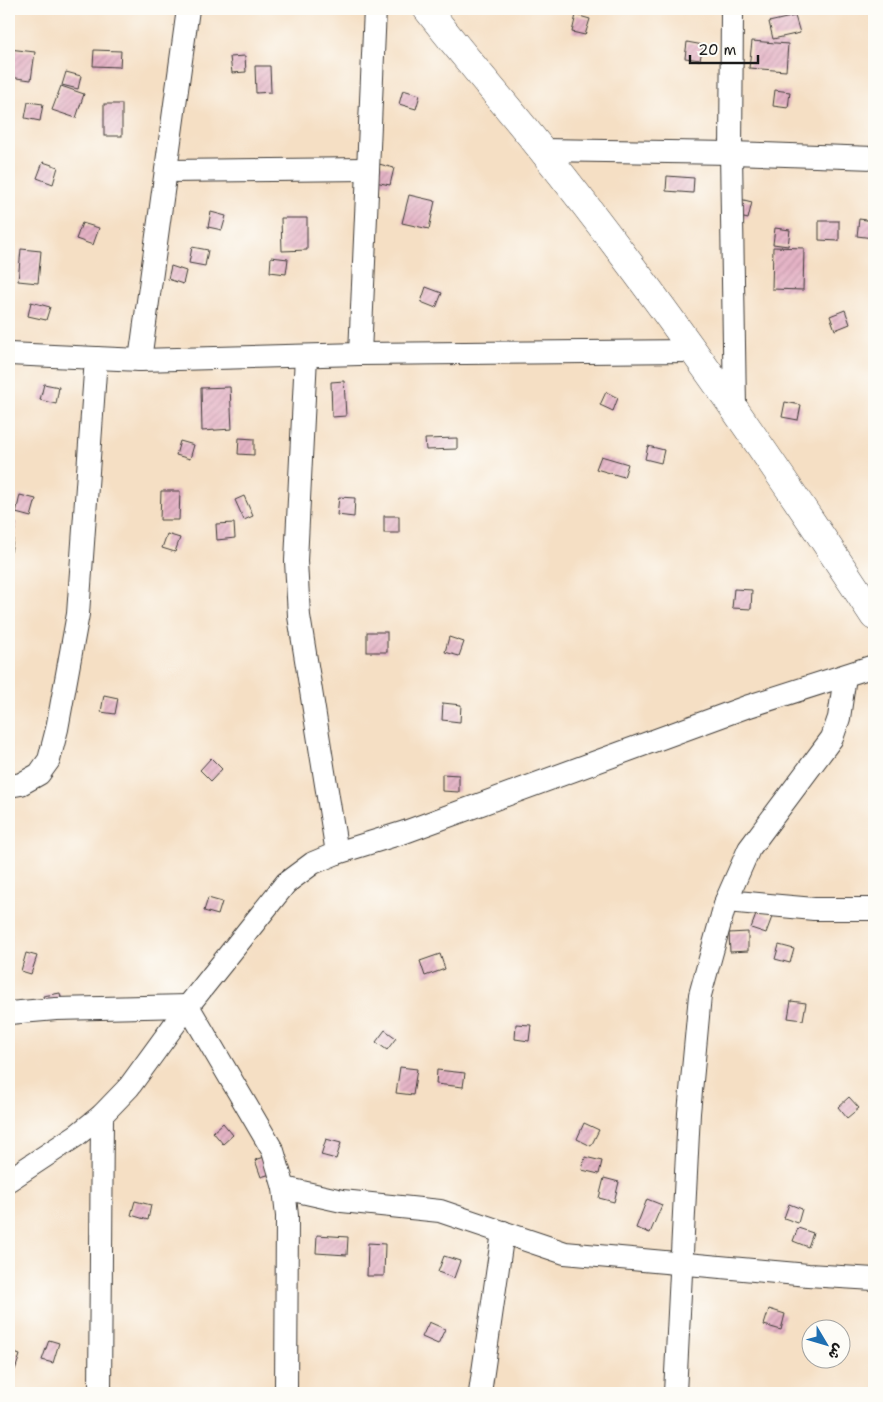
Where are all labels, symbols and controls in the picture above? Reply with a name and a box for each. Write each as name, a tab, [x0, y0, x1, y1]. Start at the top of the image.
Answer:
scale bar	[690, 32, 758, 64]
text: 20 m	[698, 40, 737, 60]
north arrow	[800, 1320, 850, 1370]
text: ش	[824, 1340, 848, 1364]

